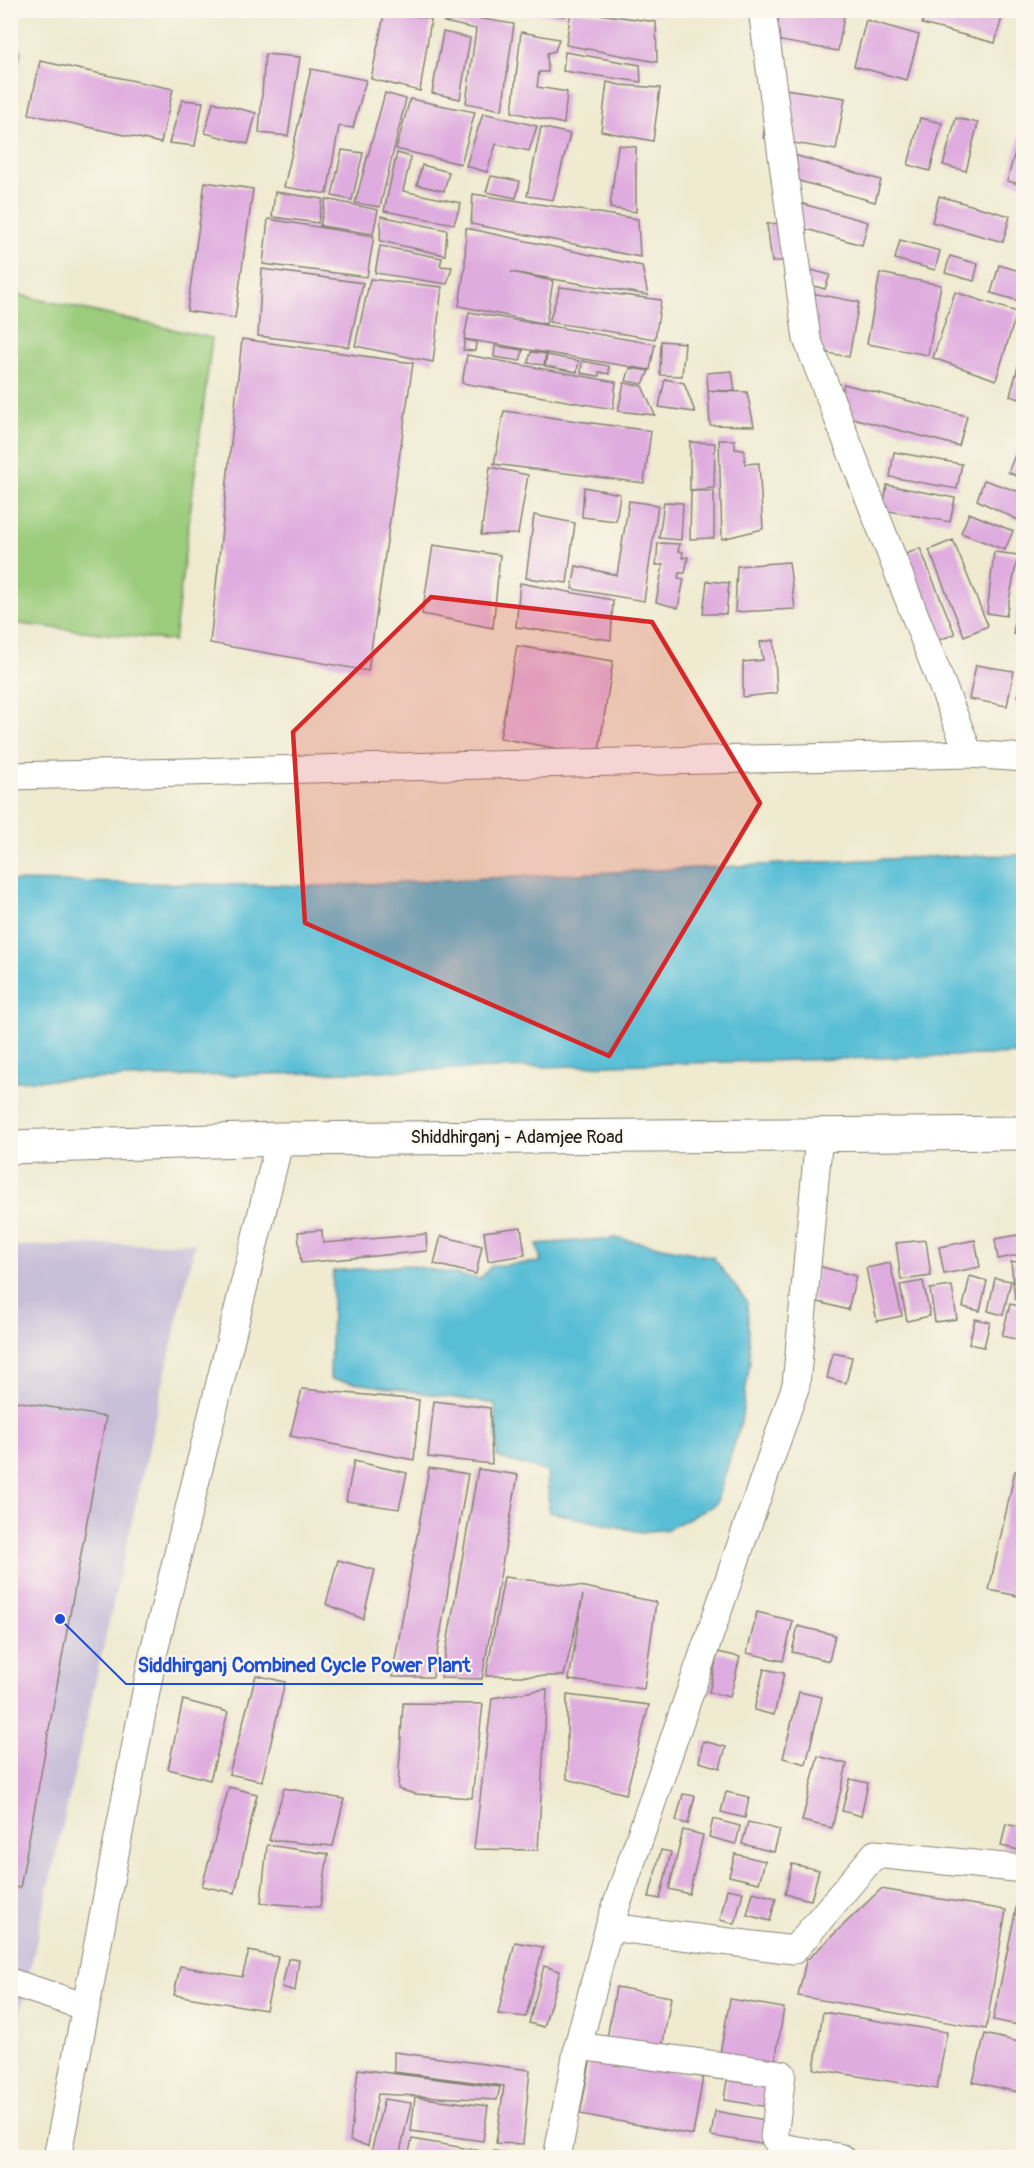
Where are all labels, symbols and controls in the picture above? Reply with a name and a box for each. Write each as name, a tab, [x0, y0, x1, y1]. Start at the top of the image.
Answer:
street label: Shiddhirganj - Adamjee Road	[411, 1126, 623, 1149]
callout: Siddhirganj Combined Cycle Power Plant	[126, 1646, 483, 1684]
text: Siddhirganj Combined Cycle Power Plant	[138, 1653, 471, 1678]

